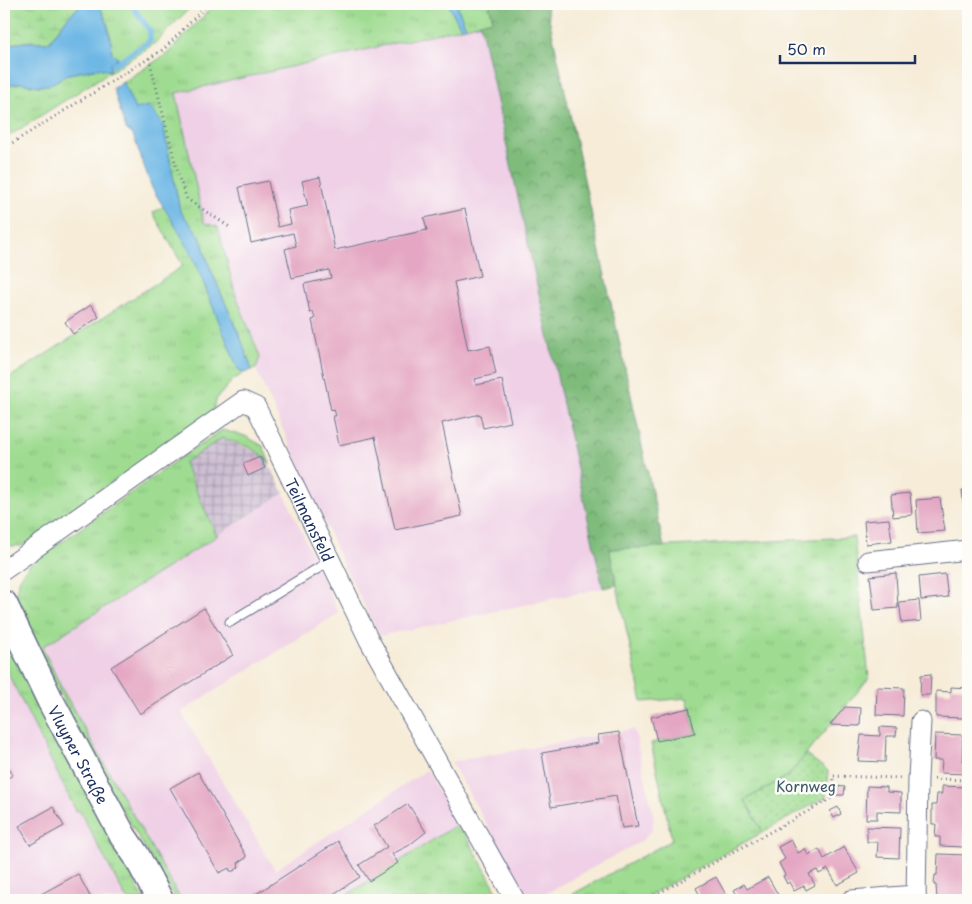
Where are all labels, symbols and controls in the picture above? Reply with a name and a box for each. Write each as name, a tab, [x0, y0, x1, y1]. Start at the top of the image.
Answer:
scale bar	[780, 32, 914, 64]
text: 50 m	[787, 37, 826, 60]
street label: Teilmansfeld	[280, 474, 341, 565]
street label: Vluyner Straße	[43, 701, 115, 808]
park label: Kornweg	[776, 774, 836, 797]

